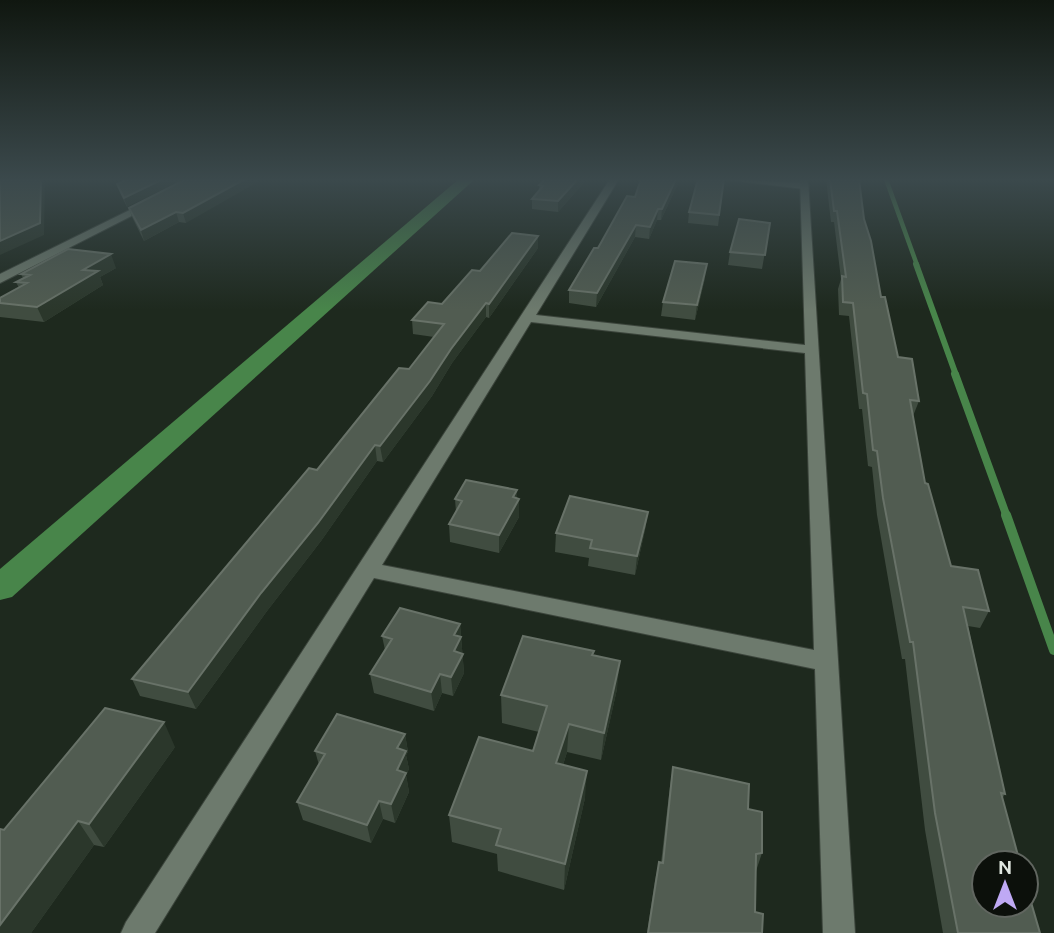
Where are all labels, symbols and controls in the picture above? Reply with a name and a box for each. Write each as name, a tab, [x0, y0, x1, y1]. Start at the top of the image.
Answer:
north arrow	[970, 849, 1040, 919]
text: N	[998, 856, 1012, 878]

